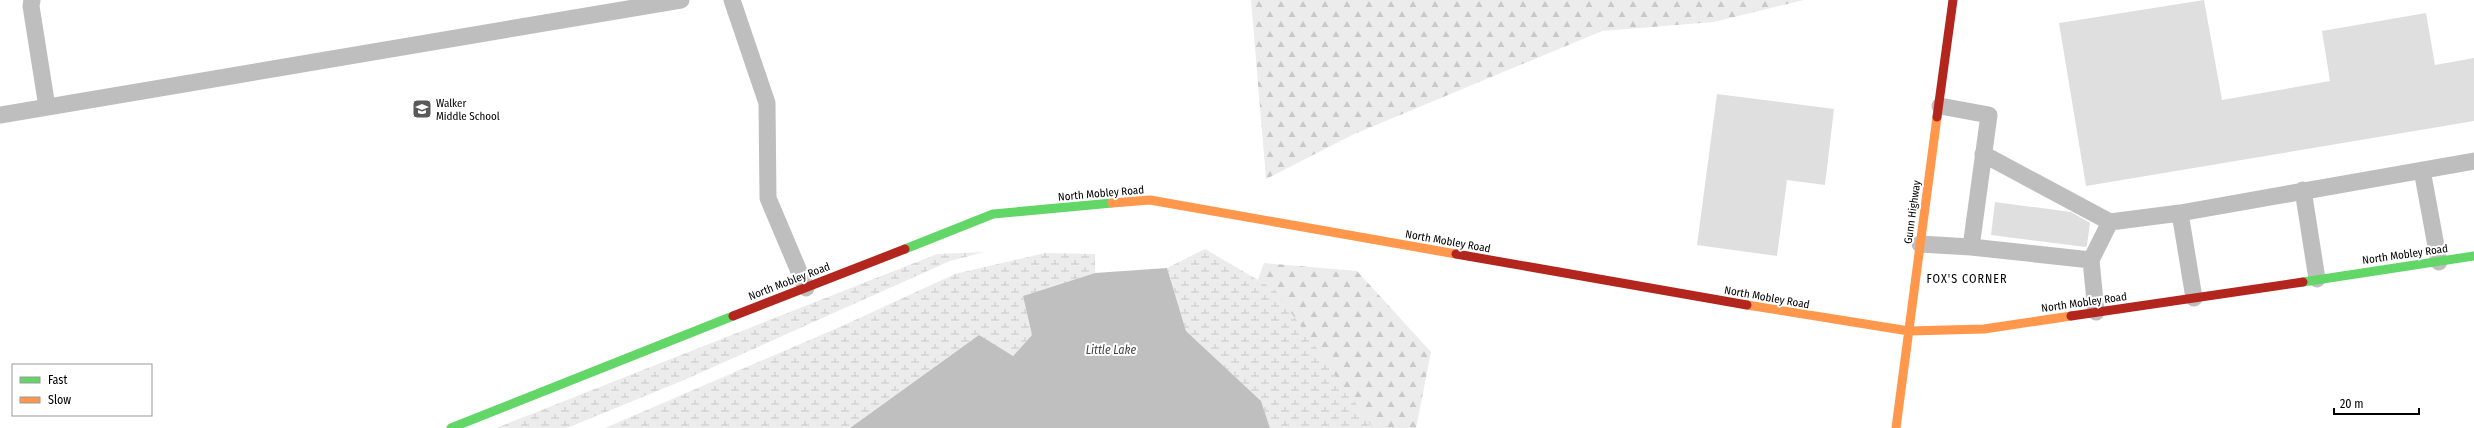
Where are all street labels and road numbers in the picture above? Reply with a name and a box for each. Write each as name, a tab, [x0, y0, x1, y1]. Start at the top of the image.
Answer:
street label: Gunn Highway	[1902, 179, 1923, 245]
street label: North Mobley Road	[1058, 183, 1145, 204]
street label: North Mobley Road	[1404, 228, 1492, 255]
street label: North Mobley Road	[2361, 242, 2449, 267]
street label: North Mobley Road	[747, 260, 832, 303]
street label: North Mobley Road	[1723, 284, 1811, 311]
street label: North Mobley Road	[2040, 290, 2128, 315]

